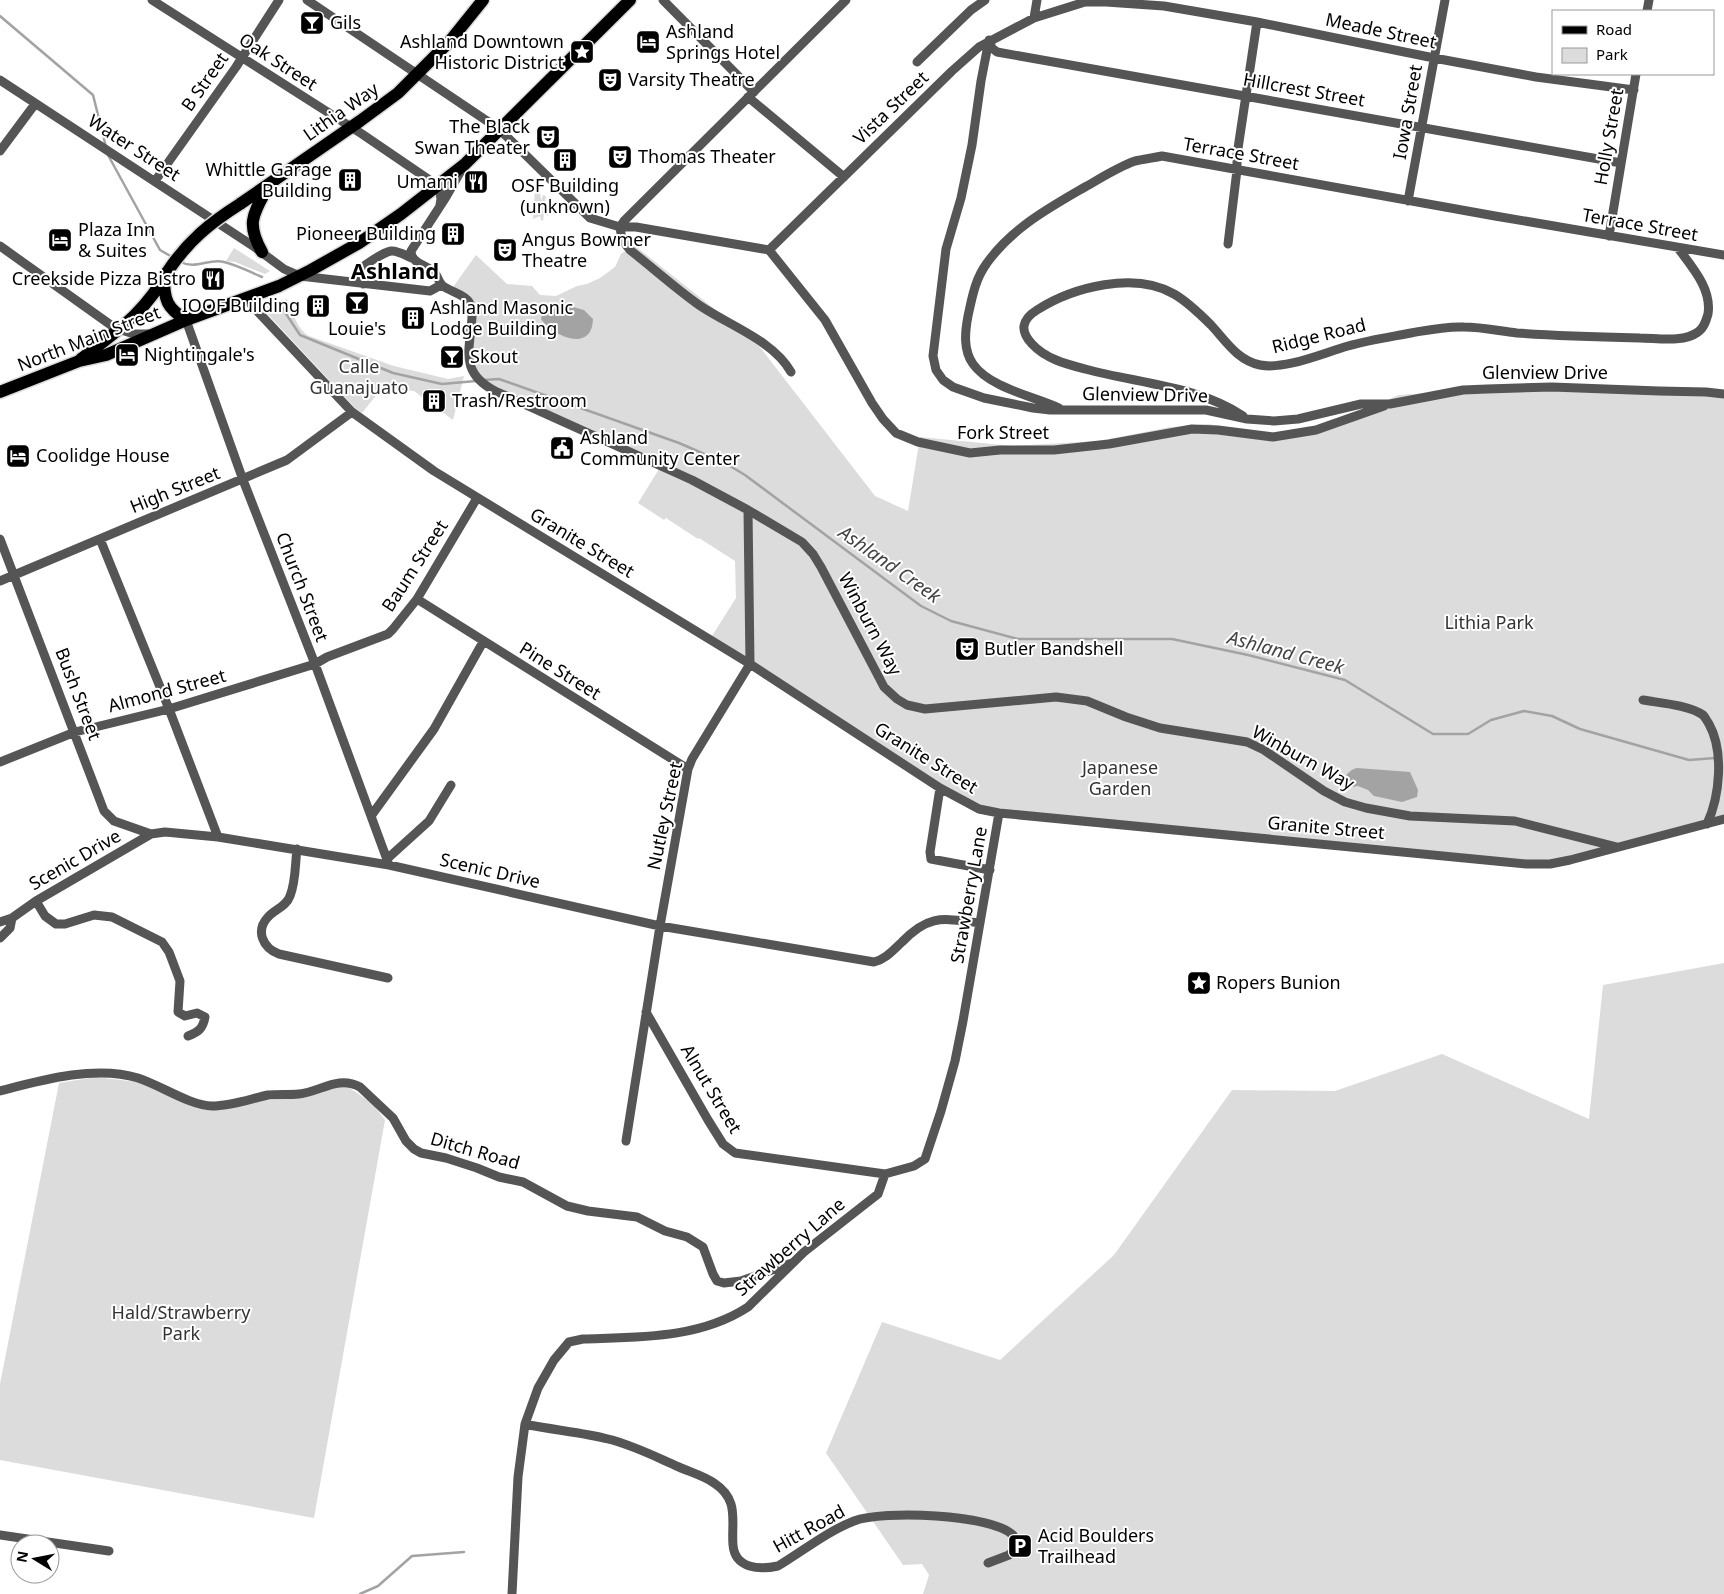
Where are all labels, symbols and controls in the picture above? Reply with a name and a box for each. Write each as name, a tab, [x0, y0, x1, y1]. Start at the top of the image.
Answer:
street label: Meade Street	[1324, 7, 1439, 54]
bar icon: Gils	[299, 10, 325, 36]
place label: Gils	[330, 10, 361, 34]
legend	[1552, 10, 1714, 75]
place label: Ashland Springs Hotel	[666, 19, 780, 64]
text: Road	[1596, 19, 1632, 39]
street label: Oak Street	[235, 27, 323, 96]
place label: Ashland Downtown Historic District	[400, 29, 564, 74]
hotel icon: Ashland Springs Hotel	[635, 29, 661, 55]
place icon: Ashland Downtown Historic District	[569, 39, 595, 65]
text: Park	[1596, 44, 1628, 64]
street label: B Street	[175, 47, 233, 116]
street label: Iowa Street	[1387, 62, 1427, 161]
street label: Vista Street	[848, 65, 933, 149]
theatre icon: Varsity Theatre	[597, 67, 623, 93]
place label: Varsity Theatre	[628, 67, 755, 91]
street label: Hillcrest Street	[1241, 67, 1367, 112]
street label: Lithia Way	[298, 76, 384, 146]
street label: Holly Street	[1588, 86, 1628, 187]
street label: Water Street	[84, 108, 186, 186]
place label: The Black Swan Theater	[415, 114, 531, 159]
theatre icon: The Black Swan Theater	[535, 124, 561, 150]
street label: Terrace Street	[1181, 131, 1301, 175]
theatre icon: Thomas Theater	[607, 144, 633, 170]
place label: Thomas Theater	[638, 144, 776, 168]
building icon: OSF Building (unknown)	[552, 147, 578, 173]
place label: Whittle Garage Building	[205, 157, 332, 202]
building icon: Whittle Garage Building	[337, 167, 363, 193]
place label: Umami	[396, 169, 458, 193]
restaurant icon: Umami	[463, 169, 489, 195]
place label: OSF Building (unknown)	[511, 173, 619, 218]
street label: Terrace Street	[1580, 202, 1700, 246]
place label: Plaza Inn & Suites	[78, 217, 155, 262]
place label: Pioneer Building	[296, 221, 436, 245]
building icon: Pioneer Building	[440, 221, 466, 247]
hotel icon: Plaza Inn & Suites	[47, 227, 73, 253]
place label: Angus Bowmer Theatre	[522, 227, 651, 272]
theatre icon: Angus Bowmer Theatre	[492, 237, 518, 263]
district label: Ashland	[351, 255, 439, 285]
place label: Creekside Pizza Bistro	[12, 266, 196, 290]
restaurant icon: Creekside Pizza Bistro	[200, 266, 226, 292]
bar icon: Louie's	[344, 290, 370, 316]
place label: IOOF Building	[182, 293, 300, 317]
building icon: IOOF Building	[305, 293, 331, 319]
place label: Ashland Masonic Lodge Building	[430, 295, 574, 340]
street label: North Main Street	[14, 300, 164, 376]
building icon: Ashland Masonic Lodge Building	[400, 305, 426, 331]
street label: Ridge Road	[1269, 312, 1368, 358]
place label: Louie's	[328, 316, 386, 340]
hotel icon: Nightingale's	[114, 342, 140, 368]
place label: Nightingale's	[144, 342, 255, 366]
bar icon: Skout	[439, 344, 465, 370]
place label: Skout	[470, 344, 519, 368]
park label: Calle Guanajuato	[310, 354, 408, 399]
street label: Glenview Drive	[1482, 360, 1608, 384]
street label: Glenview Drive	[1082, 381, 1208, 407]
building icon: Trash/Restroom	[421, 388, 447, 414]
place label: Trash/Restroom	[452, 388, 587, 412]
street label: Fork Street	[957, 420, 1050, 444]
place label: Ashland Community Center	[580, 425, 740, 470]
public building icon: Ashland Community Center	[549, 435, 575, 461]
hotel icon: Coolidge House	[5, 443, 31, 469]
place label: Coolidge House	[36, 443, 170, 467]
street label: High Street	[126, 460, 224, 518]
street label: Granite Street	[526, 502, 640, 583]
street label: Baum Street	[376, 515, 453, 616]
water label: Ashland Creek	[832, 518, 947, 609]
street label: Church Street	[271, 528, 335, 645]
street label: Winburn Way	[834, 568, 909, 680]
park label: Lithia Park	[1444, 610, 1534, 634]
water label: Ashland Creek	[1223, 623, 1348, 680]
street label: Pine Street	[515, 636, 606, 705]
theatre icon: Butler Bandshell	[954, 636, 980, 662]
place label: Butler Bandshell	[984, 636, 1123, 660]
street label: Bush Street	[50, 644, 108, 744]
street label: Almond Street	[105, 663, 229, 717]
street label: Granite Street	[870, 716, 983, 799]
street label: Winburn Way	[1248, 719, 1360, 796]
park label: Japanese Garden	[1080, 755, 1158, 800]
street label: Nutley Street	[641, 759, 687, 872]
street label: Granite Street	[1266, 810, 1386, 844]
street label: Scenic Drive	[24, 823, 125, 895]
street label: Strawberry Lane	[944, 825, 992, 965]
street label: Scenic Drive	[438, 847, 543, 893]
place icon: Ropers Bunion	[1186, 970, 1212, 996]
place label: Ropers Bunion	[1216, 970, 1341, 994]
street label: Alnut Street	[676, 1040, 748, 1138]
street label: Ditch Road	[428, 1126, 523, 1174]
street label: Strawberry Lane	[729, 1192, 849, 1301]
park label: Hald/Strawberry Park	[112, 1300, 251, 1345]
street label: Hitt Road	[768, 1498, 849, 1558]
place label: Acid Boulders Trailhead	[1038, 1523, 1154, 1568]
parking icon: Acid Boulders Trailhead	[1007, 1533, 1033, 1559]
north arrow	[10, 1534, 60, 1584]
text: N	[11, 1549, 32, 1564]

